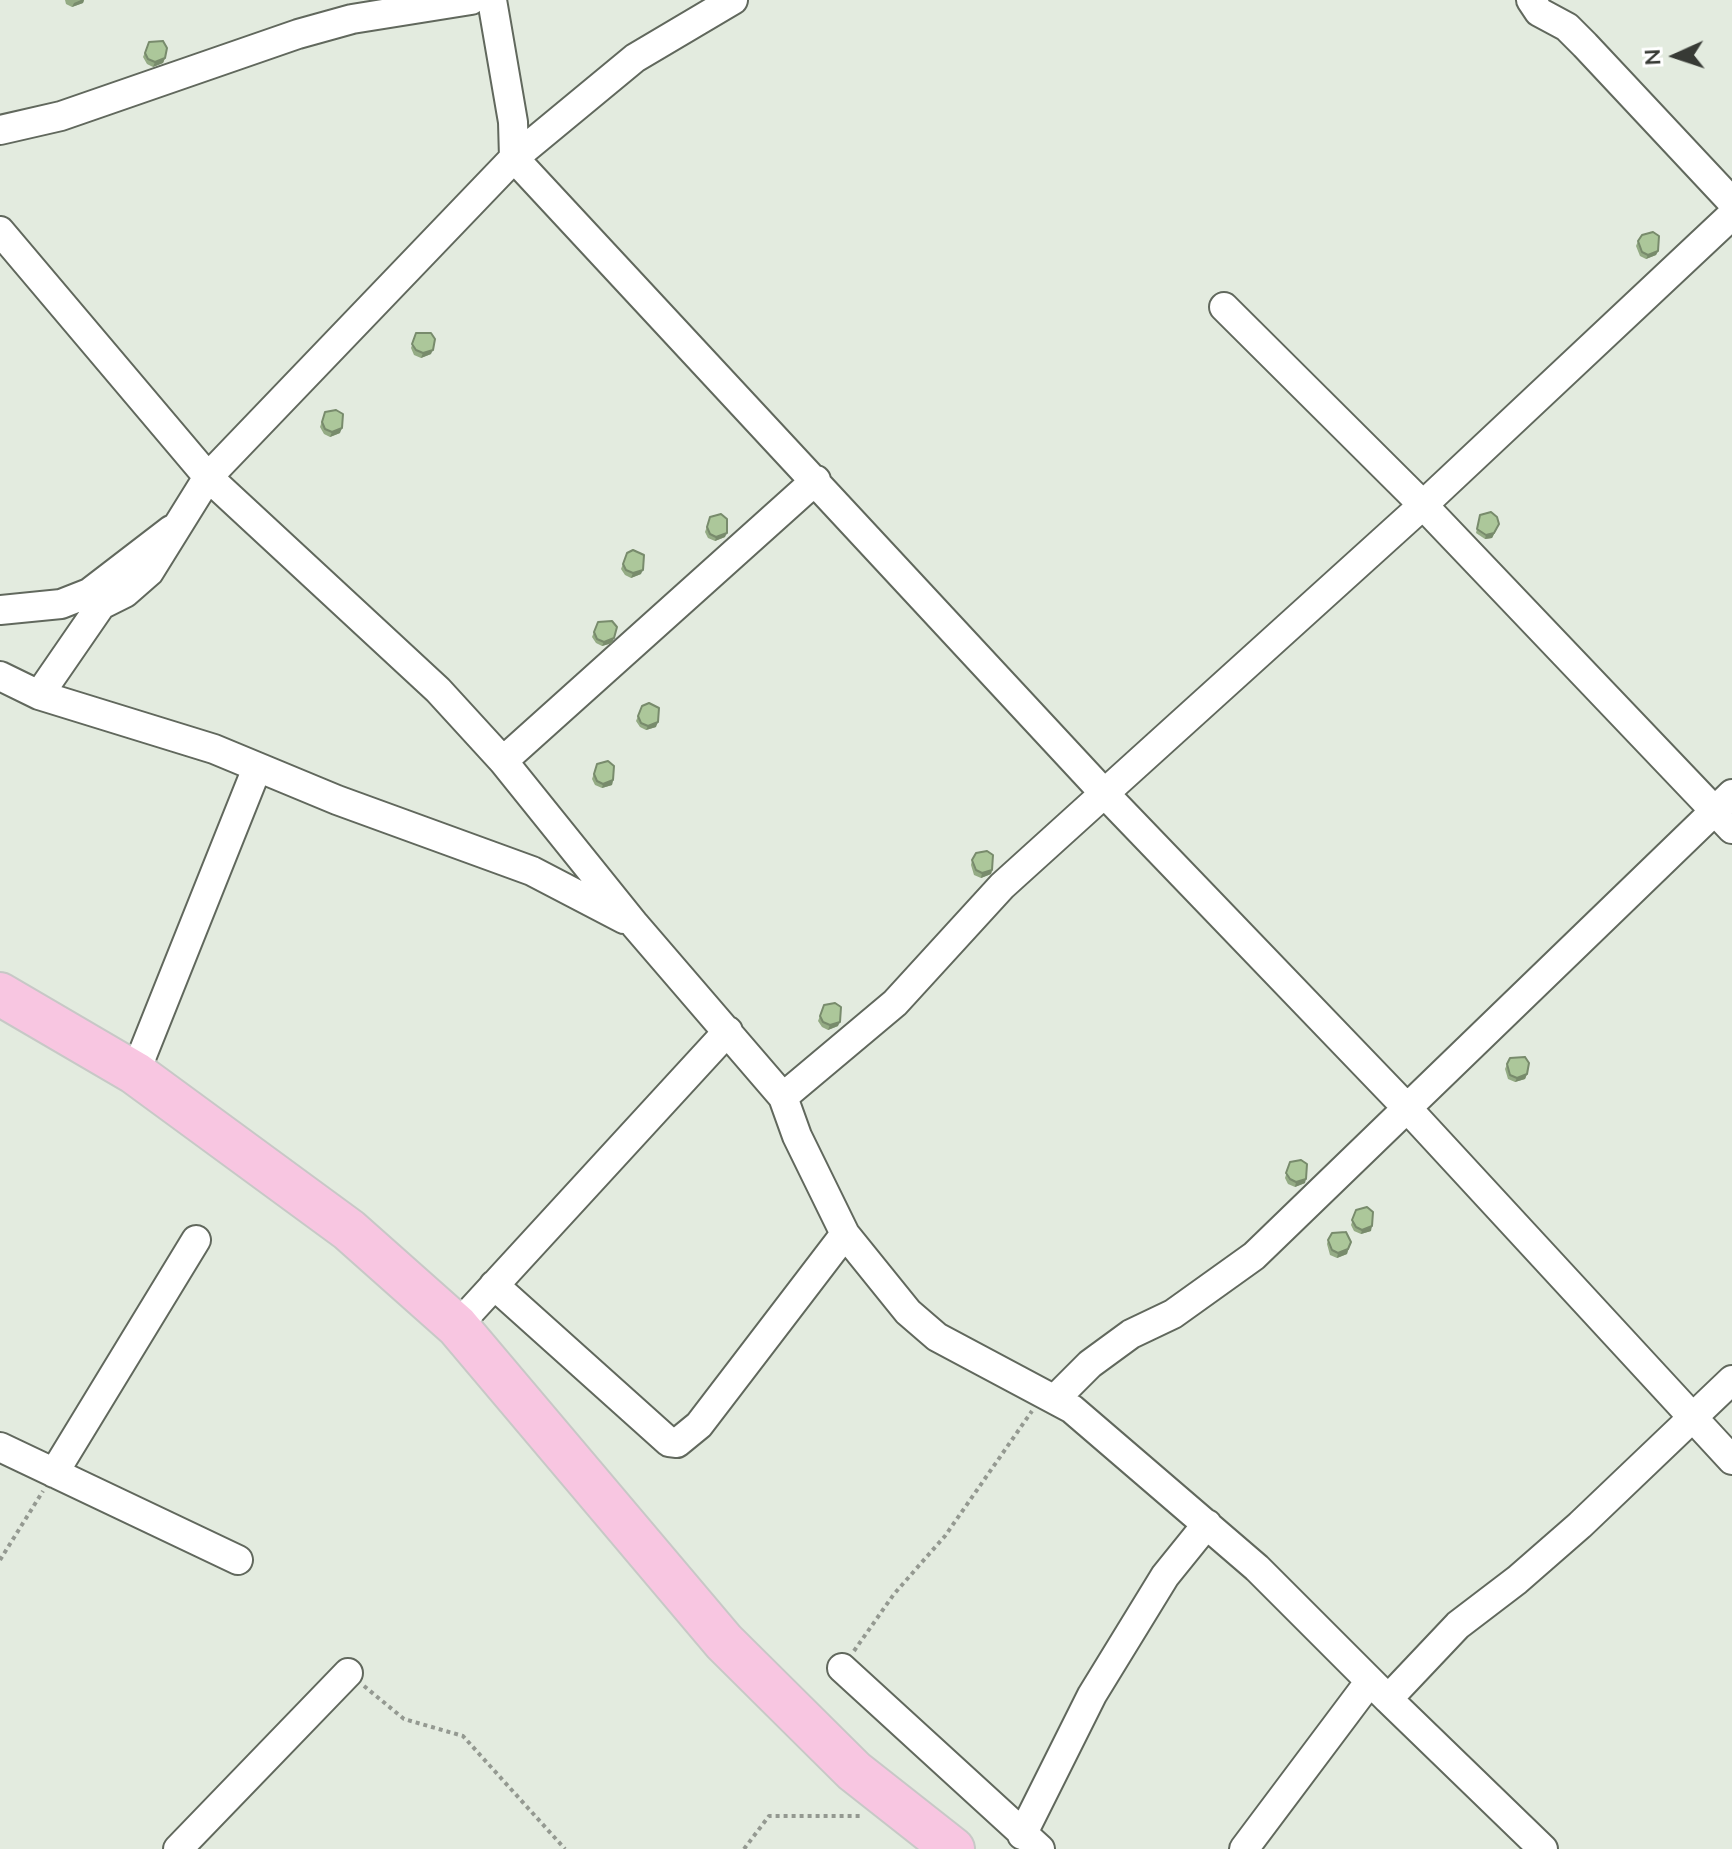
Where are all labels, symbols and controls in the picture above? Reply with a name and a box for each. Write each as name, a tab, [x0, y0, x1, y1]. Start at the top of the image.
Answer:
north arrow	[1636, 16, 1716, 96]
text: N	[1638, 48, 1666, 66]

